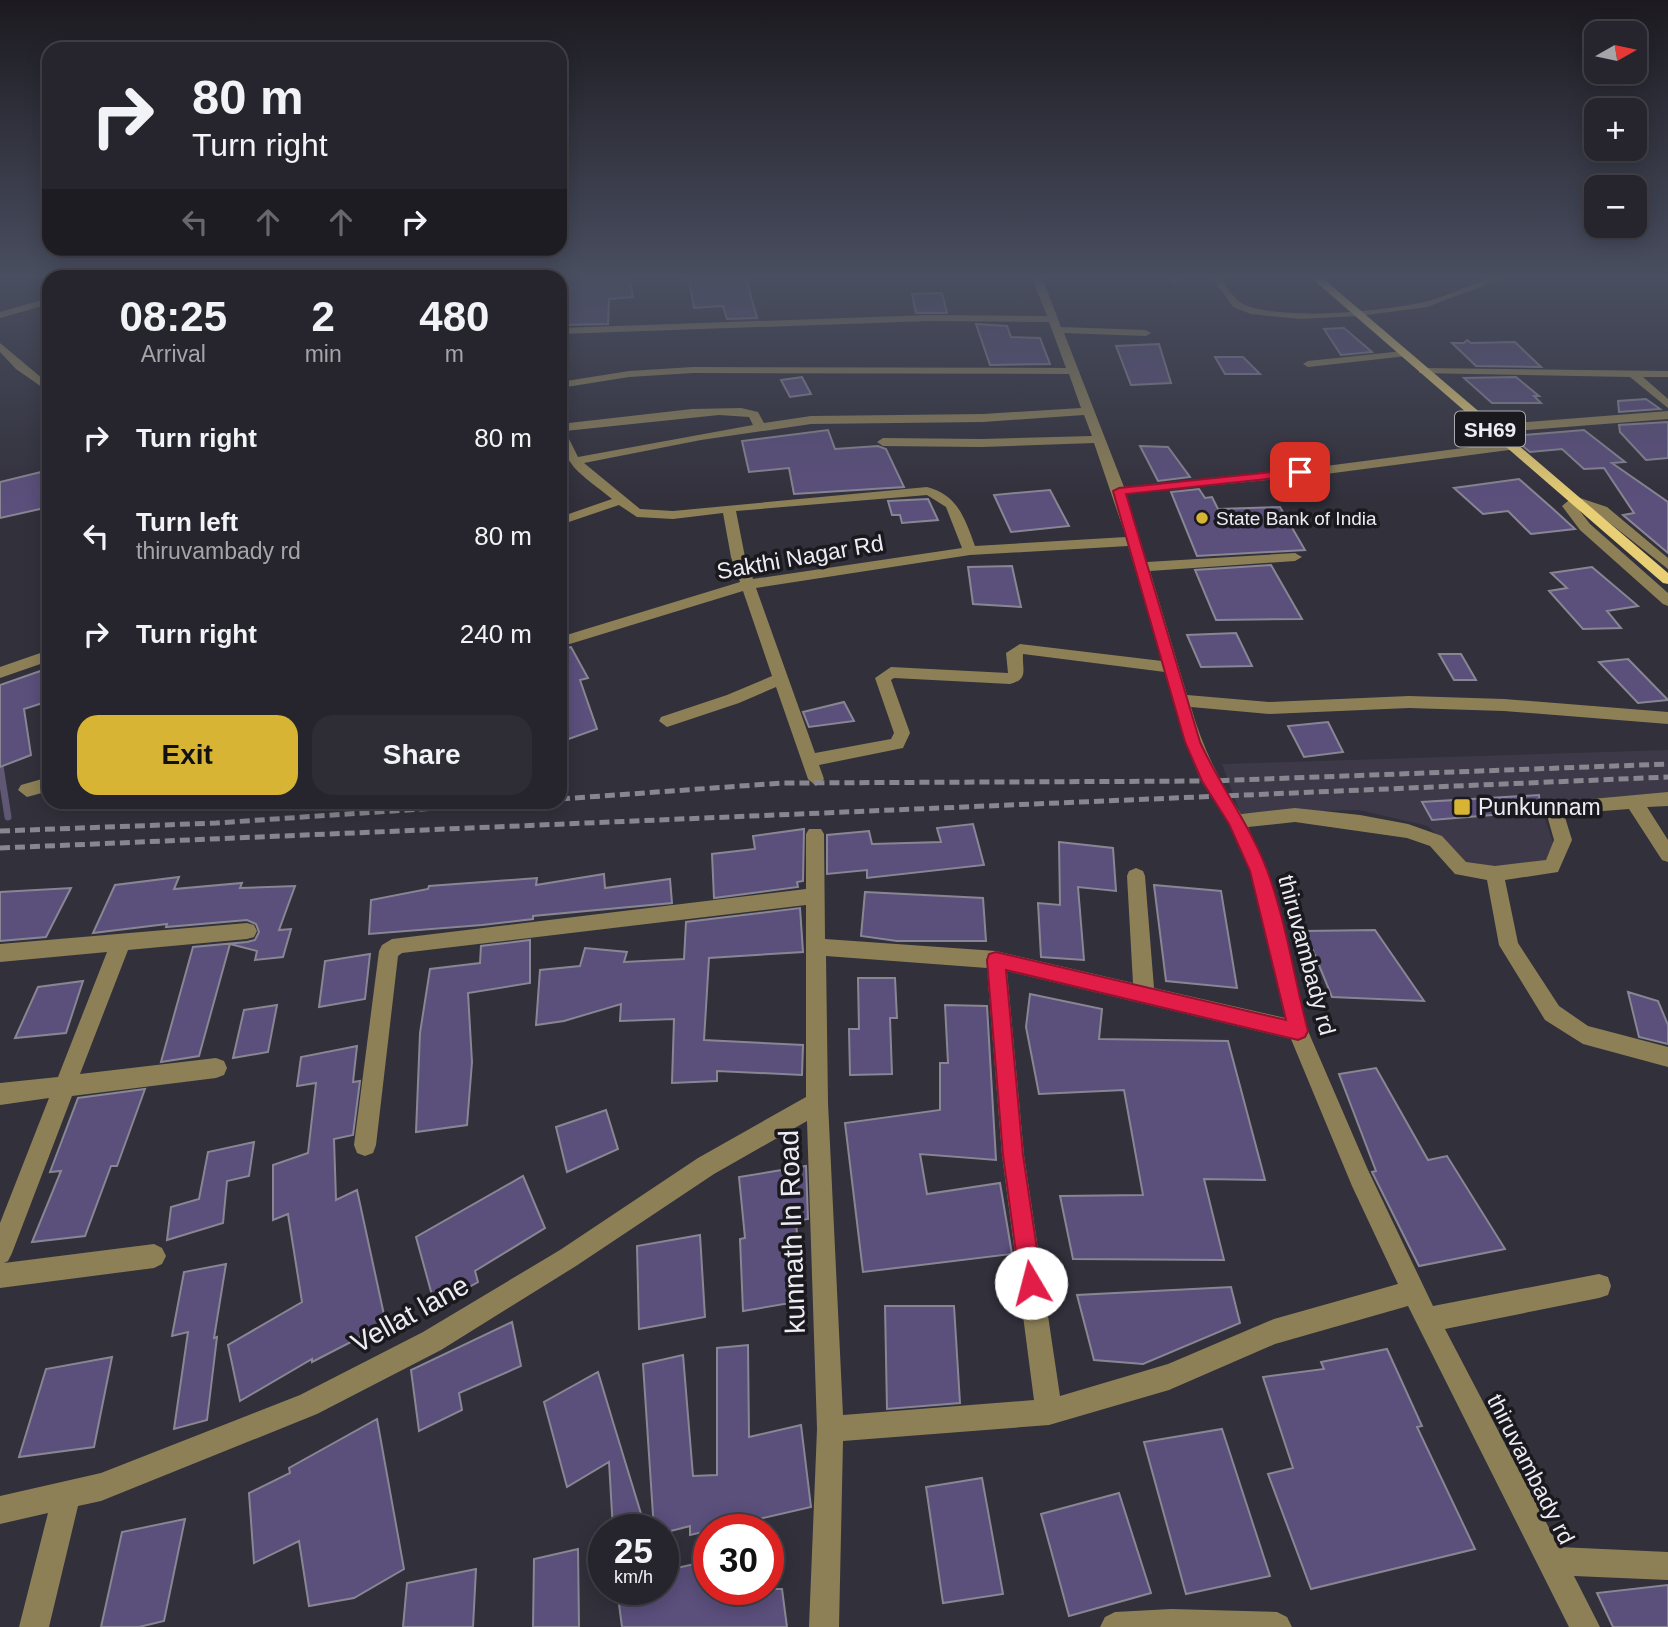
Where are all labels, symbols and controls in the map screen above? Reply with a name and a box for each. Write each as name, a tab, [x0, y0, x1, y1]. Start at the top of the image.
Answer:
north arrow	[1584, 21, 1647, 84]
map controls	[1584, 21, 1647, 238]
icon: right	[77, 70, 168, 161]
text: 80 m	[192, 70, 304, 124]
button: +	[1584, 98, 1647, 161]
text: Turn right	[192, 127, 328, 163]
button: −	[1584, 175, 1647, 238]
icon: left	[176, 203, 214, 241]
icon: ahead	[249, 203, 287, 241]
icon: ahead	[322, 203, 360, 241]
icon: right	[395, 203, 433, 241]
text: 08:25	[120, 293, 227, 340]
text: 2	[311, 293, 335, 340]
text: 480	[419, 293, 489, 340]
text: Arrival	[141, 341, 206, 367]
text: min	[305, 341, 342, 367]
text: m	[445, 341, 464, 367]
road number: SH69	[1455, 412, 1525, 446]
icon: right	[77, 419, 115, 457]
text: Turn right	[136, 423, 257, 453]
text: 80 m	[474, 423, 532, 453]
pin	[1270, 442, 1330, 502]
icon: arrive	[1281, 453, 1319, 491]
text: Turn left	[136, 507, 238, 537]
place label: State Bank of India	[1216, 508, 1377, 529]
marker: State Bank of India	[1194, 510, 1210, 526]
icon: left	[77, 517, 115, 555]
text: 80 m	[474, 521, 532, 551]
street label: Sakthi Nagar Rd	[715, 530, 885, 584]
text: thiruvambady rd	[136, 538, 301, 564]
icon: right	[77, 615, 115, 653]
text: Turn right	[136, 619, 257, 649]
text: 240 m	[460, 619, 532, 649]
button: Exit	[77, 715, 298, 795]
button: Share	[312, 715, 532, 795]
place label: Punkunnam	[1478, 794, 1601, 820]
marker: Punkunnam	[1452, 797, 1472, 817]
street label: thiruvambady rd	[1273, 872, 1341, 1038]
street label: kunnath ln Road	[773, 1130, 811, 1334]
position arrow	[994, 1246, 1068, 1320]
street label: Vellat lane	[346, 1269, 474, 1359]
street label: thiruvambady rd	[1482, 1390, 1580, 1548]
speed limit sign: 30	[693, 1514, 784, 1605]
text: 25	[614, 1531, 653, 1570]
text: km/h	[614, 1567, 653, 1587]

